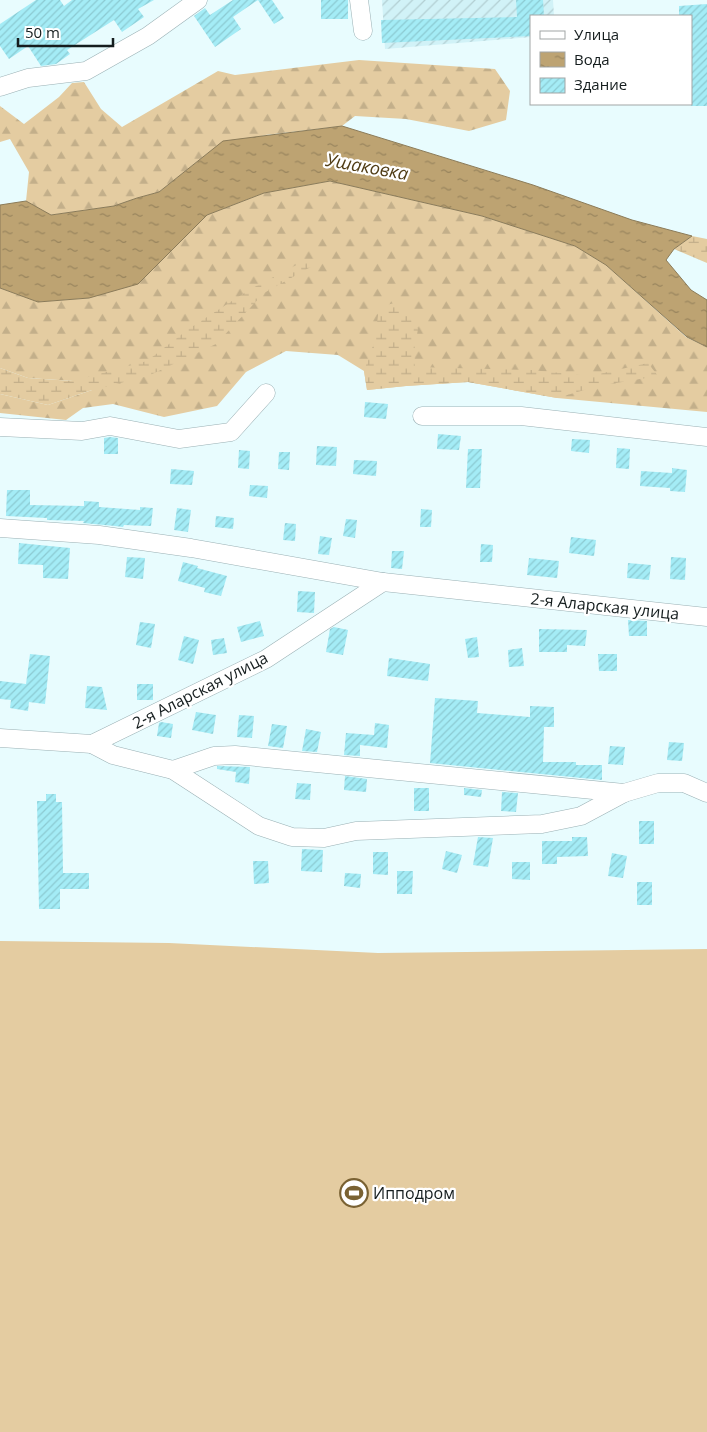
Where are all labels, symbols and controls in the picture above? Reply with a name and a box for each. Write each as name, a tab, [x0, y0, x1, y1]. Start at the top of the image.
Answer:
scale bar	[18, 15, 112, 47]
legend	[530, 15, 692, 105]
text: 50 m	[25, 22, 60, 42]
text: Улица	[574, 24, 619, 44]
text: Вода	[574, 49, 610, 69]
text: Здание	[574, 74, 627, 94]
water label: Ушаковка	[323, 147, 410, 185]
street label: 2-я Аларская улица	[530, 587, 680, 625]
street label: 2-я Аларская улица	[128, 646, 272, 734]
sports icon: Ипподром	[339, 1178, 369, 1208]
place label: Ипподром	[373, 1182, 455, 1204]

